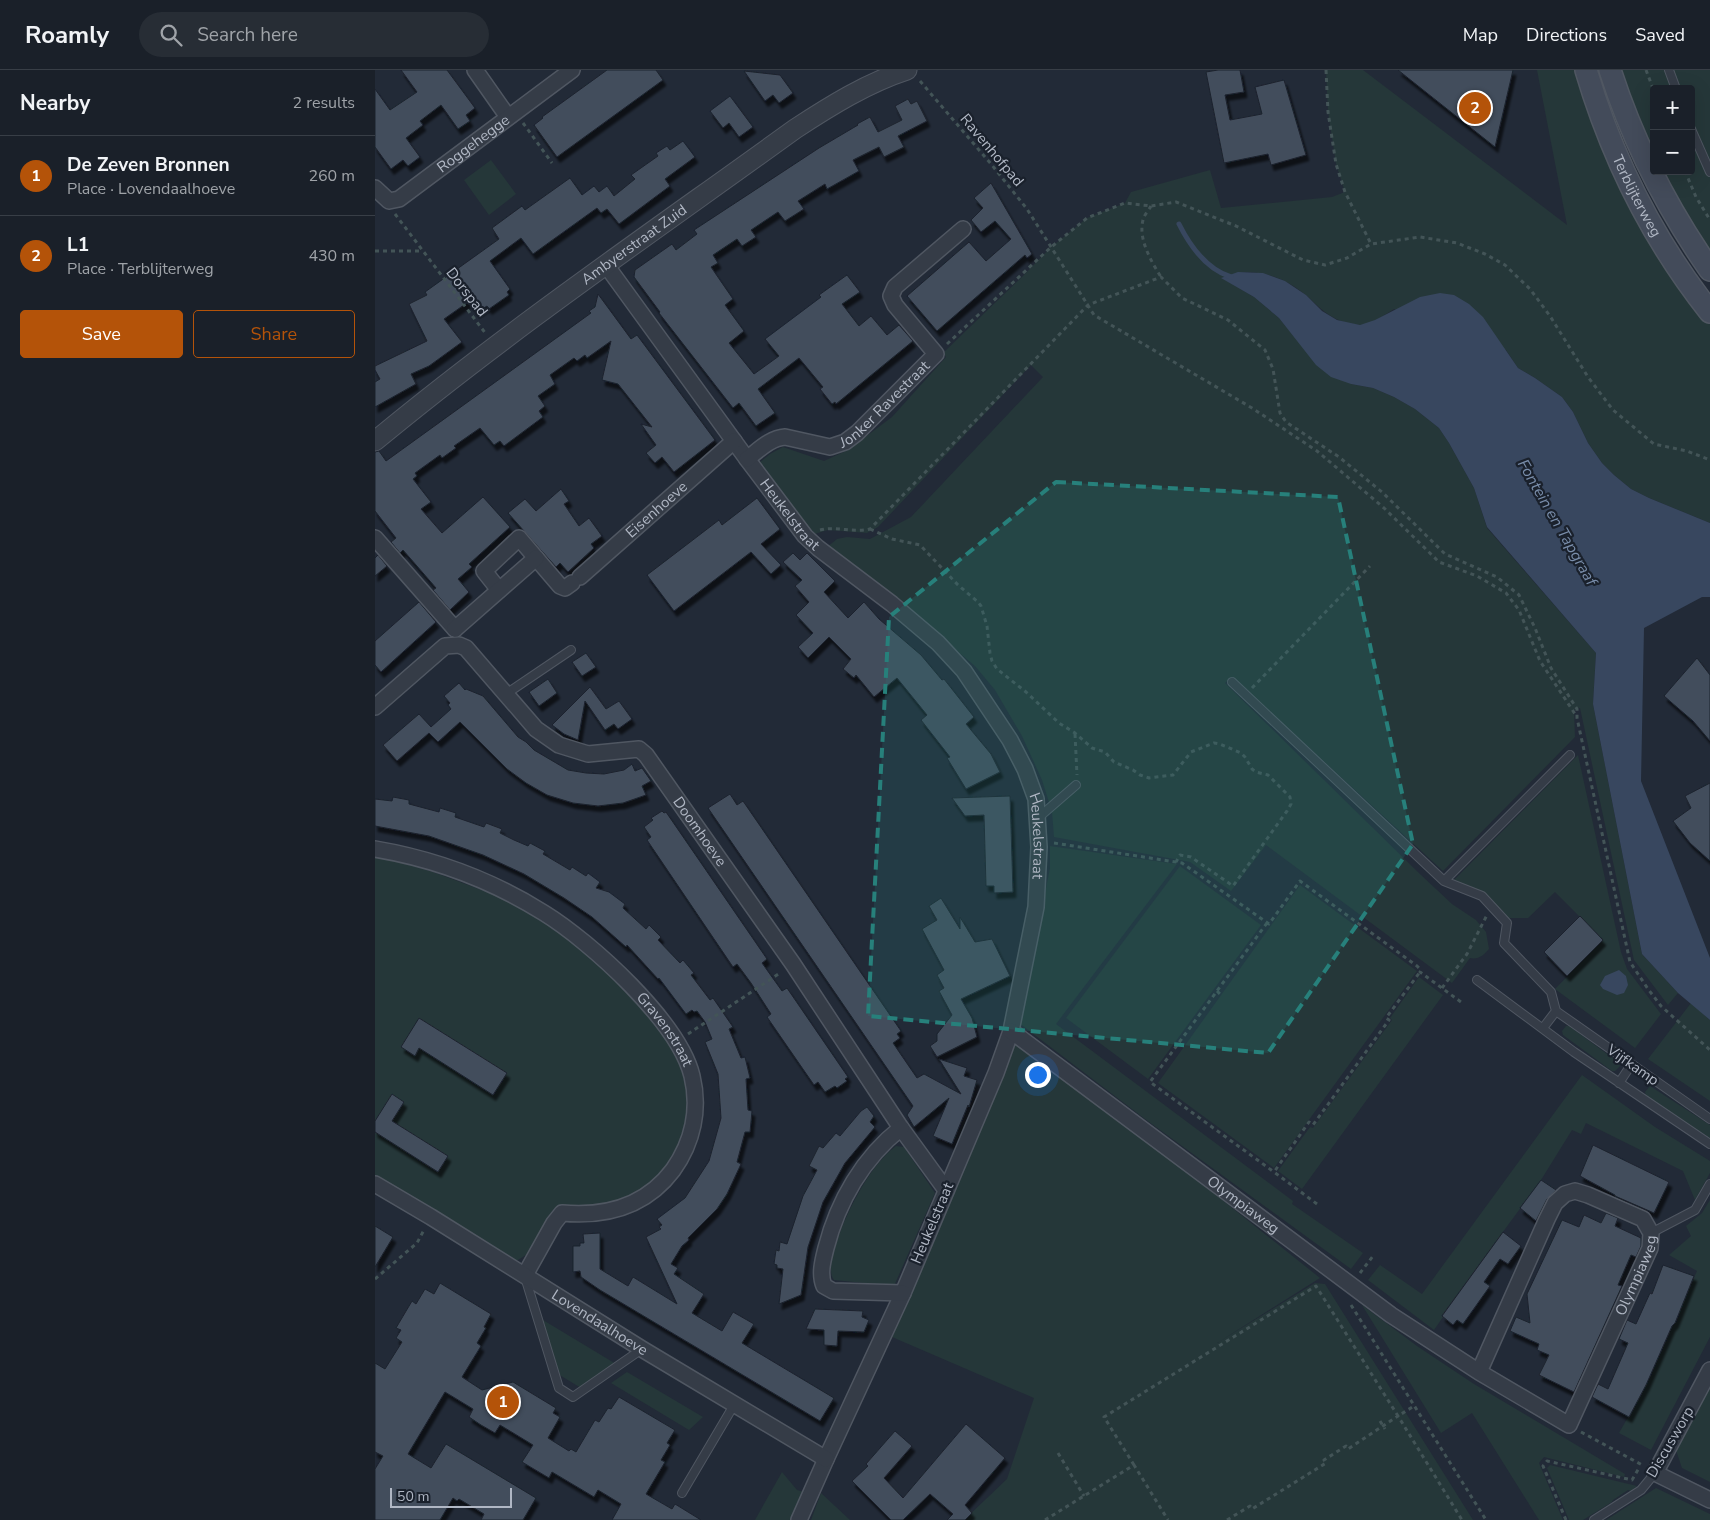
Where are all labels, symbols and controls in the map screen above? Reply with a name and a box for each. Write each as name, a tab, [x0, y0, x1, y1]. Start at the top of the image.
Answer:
search box	[139, 12, 489, 57]
text: Roamly	[25, 19, 109, 51]
icon: search	[157, 21, 185, 49]
text: Search here	[197, 22, 298, 48]
text: Map	[1463, 23, 1498, 47]
text: Directions	[1526, 23, 1607, 47]
text: Saved	[1635, 23, 1685, 47]
map controls	[1650, 85, 1695, 175]
button: +	[1650, 85, 1695, 130]
text: Nearby	[20, 89, 90, 117]
pin: 2	[1459, 89, 1491, 127]
text: 2 results	[293, 92, 355, 114]
street label: Ravenhofpad	[956, 109, 1028, 191]
street label: Roggehegge	[433, 110, 514, 177]
button: −	[1650, 130, 1695, 175]
text: De Zeven Bronnen	[67, 152, 230, 178]
street label: Terblijterweg	[1608, 152, 1666, 241]
text: 1	[31, 165, 41, 187]
text: 260 m	[308, 165, 355, 187]
text: Place · Lovendaalhoeve	[67, 178, 235, 200]
street label: Ambyerstraat Zuid	[577, 200, 691, 289]
text: L1	[67, 232, 89, 258]
text: 2	[31, 245, 41, 267]
text: 430 m	[308, 245, 355, 267]
text: Place · Terblijterweg	[67, 258, 214, 280]
street label: Dorspad	[441, 263, 493, 321]
button: Save	[20, 310, 183, 358]
button: Share	[193, 310, 355, 358]
street label: Jonker Ravestraat	[836, 356, 934, 453]
water label: Fontein en Tapgraaf	[1512, 455, 1603, 591]
street label: Heukelstraat	[755, 475, 825, 555]
street label: Eisenhoeve	[621, 477, 692, 542]
street label: Heukelstraat	[1025, 790, 1049, 881]
street label: Doomhoeve	[668, 793, 731, 870]
street label: Gravenstraat	[632, 988, 698, 1070]
street label: Vijfkamp	[1602, 1039, 1663, 1090]
your location	[1025, 1062, 1051, 1088]
street label: Olympiaweg	[1203, 1171, 1284, 1238]
street label: Heukelstraat	[906, 1179, 958, 1267]
street label: Olympiaweg	[1610, 1235, 1661, 1319]
street label: Lovendaalhoeve	[548, 1285, 652, 1360]
pin: 1	[487, 1383, 519, 1421]
street label: Discusworp	[1642, 1402, 1699, 1481]
scale bar	[390, 1485, 513, 1508]
text: 50 m	[397, 1487, 429, 1506]

